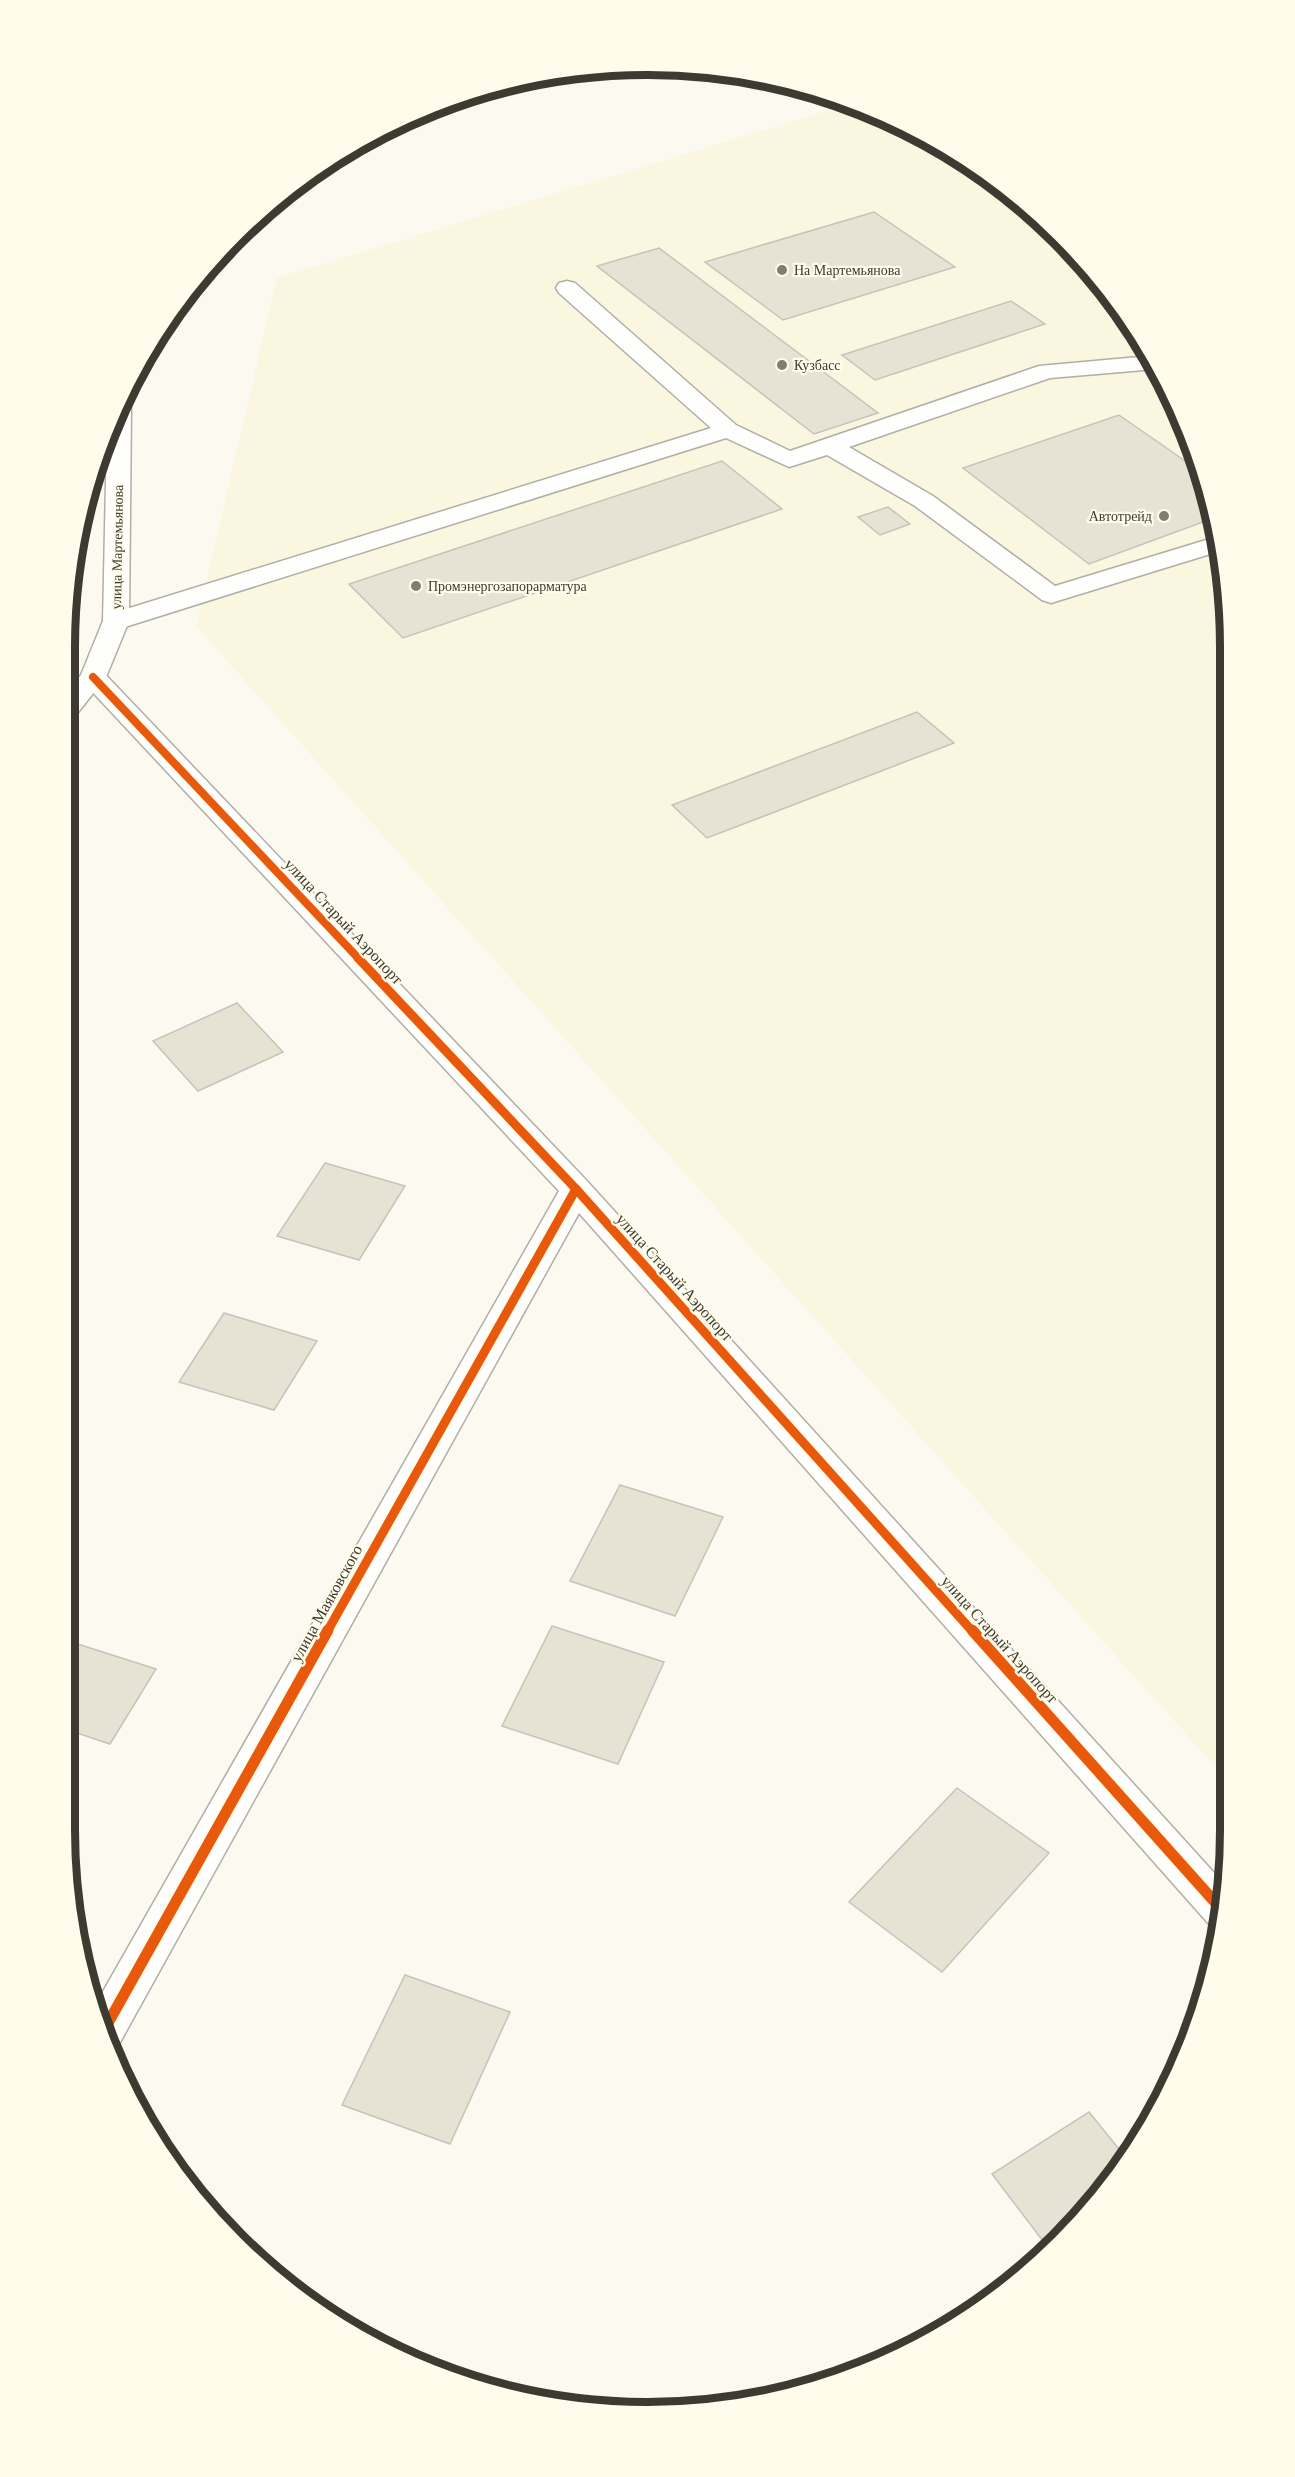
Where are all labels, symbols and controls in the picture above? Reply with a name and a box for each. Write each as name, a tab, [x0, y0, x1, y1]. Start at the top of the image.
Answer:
marker: На Мартемьянова	[775, 263, 789, 277]
place label: На Мартемьянова	[794, 263, 901, 278]
marker: Кузбасс	[775, 358, 789, 372]
place label: Кузбасс	[794, 358, 841, 373]
street label: улица Мартемьянова	[109, 484, 126, 609]
place label: Автотрейд	[1089, 509, 1152, 524]
marker: Автотрейд	[1157, 509, 1171, 523]
marker: Промэнергозапорарматура	[409, 579, 423, 593]
place label: Промэнергозапорарматура	[428, 579, 588, 594]
street label: улица Старый Аэропорт	[280, 855, 406, 988]
street label: улица Старый Аэропорт	[612, 1210, 736, 1345]
street label: улица Маяковского	[287, 1542, 366, 1665]
street label: улица Старый Аэропорт	[937, 1572, 1061, 1707]

